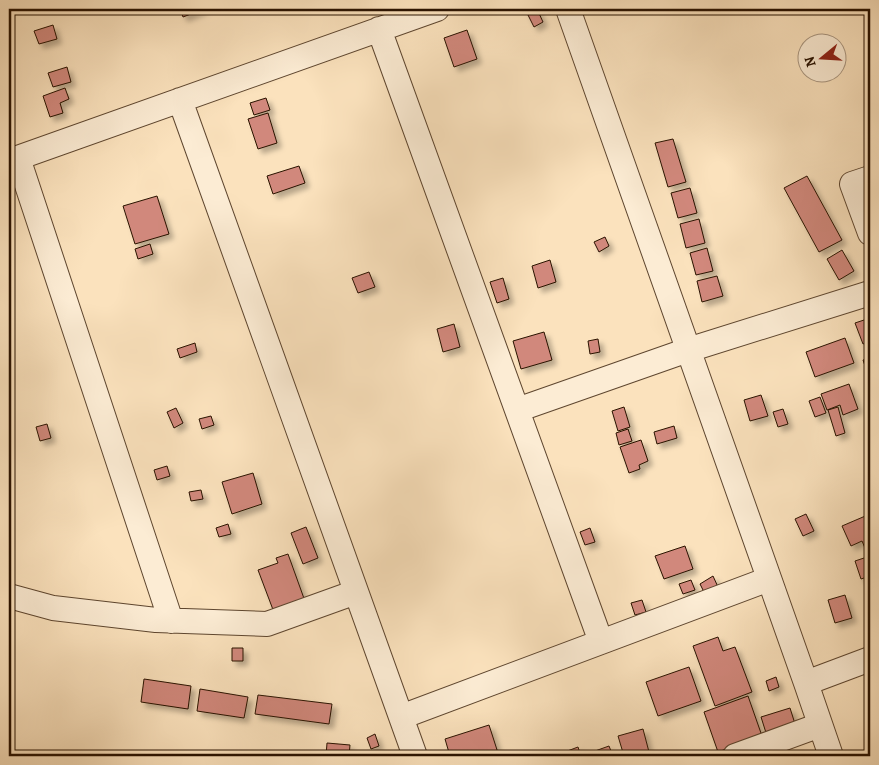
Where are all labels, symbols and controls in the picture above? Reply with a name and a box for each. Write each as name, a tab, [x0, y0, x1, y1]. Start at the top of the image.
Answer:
north arrow	[796, 32, 846, 82]
text: N	[800, 54, 821, 70]

